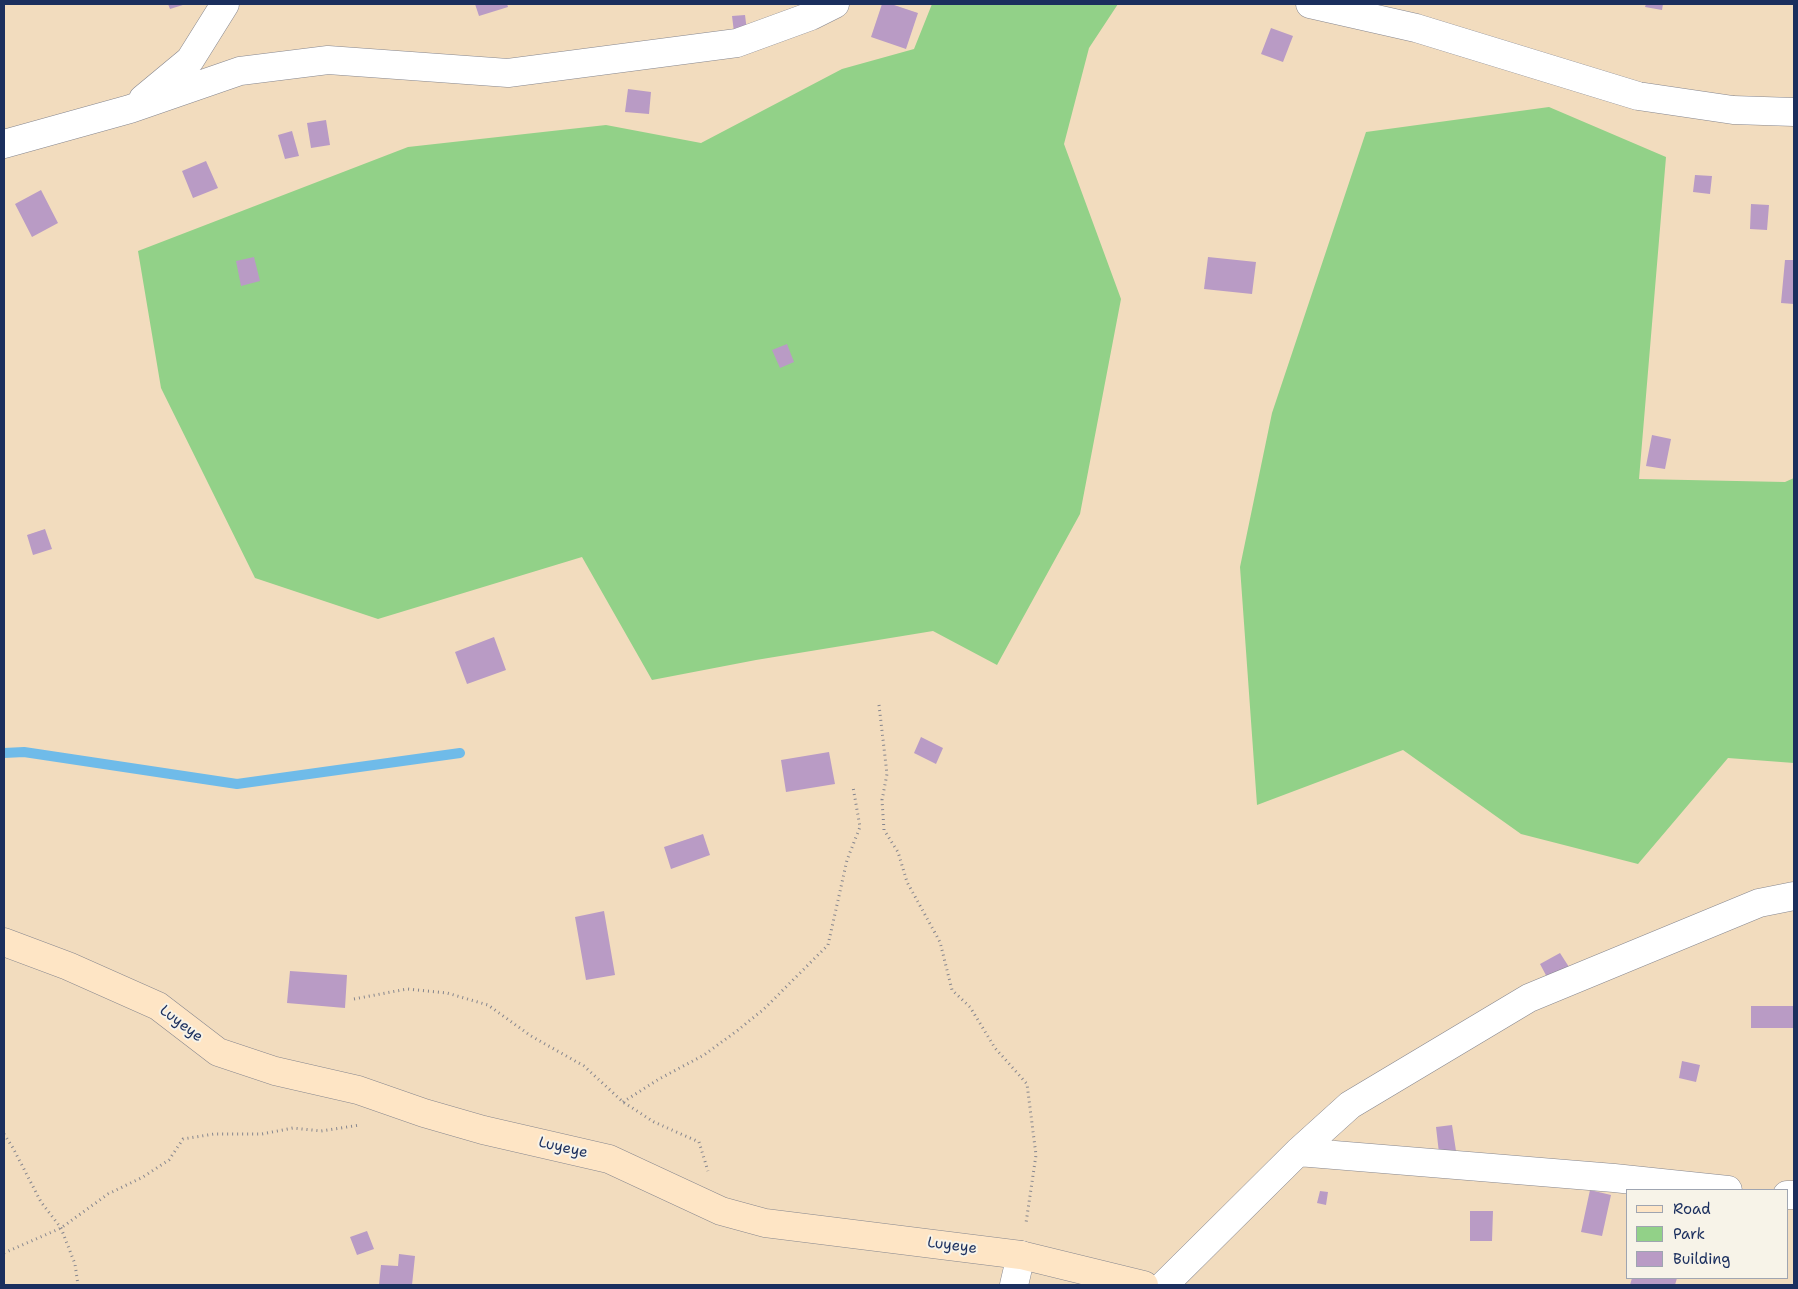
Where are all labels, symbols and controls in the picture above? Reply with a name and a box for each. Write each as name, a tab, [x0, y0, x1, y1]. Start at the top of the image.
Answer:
street label: Luyeye	[156, 1002, 206, 1046]
street label: Luyeye	[537, 1134, 589, 1162]
legend	[1626, 1189, 1788, 1279]
text: Road	[1673, 1199, 1711, 1219]
text: Park	[1673, 1224, 1705, 1244]
street label: Luyeye	[926, 1234, 978, 1258]
text: Building	[1673, 1249, 1730, 1269]

